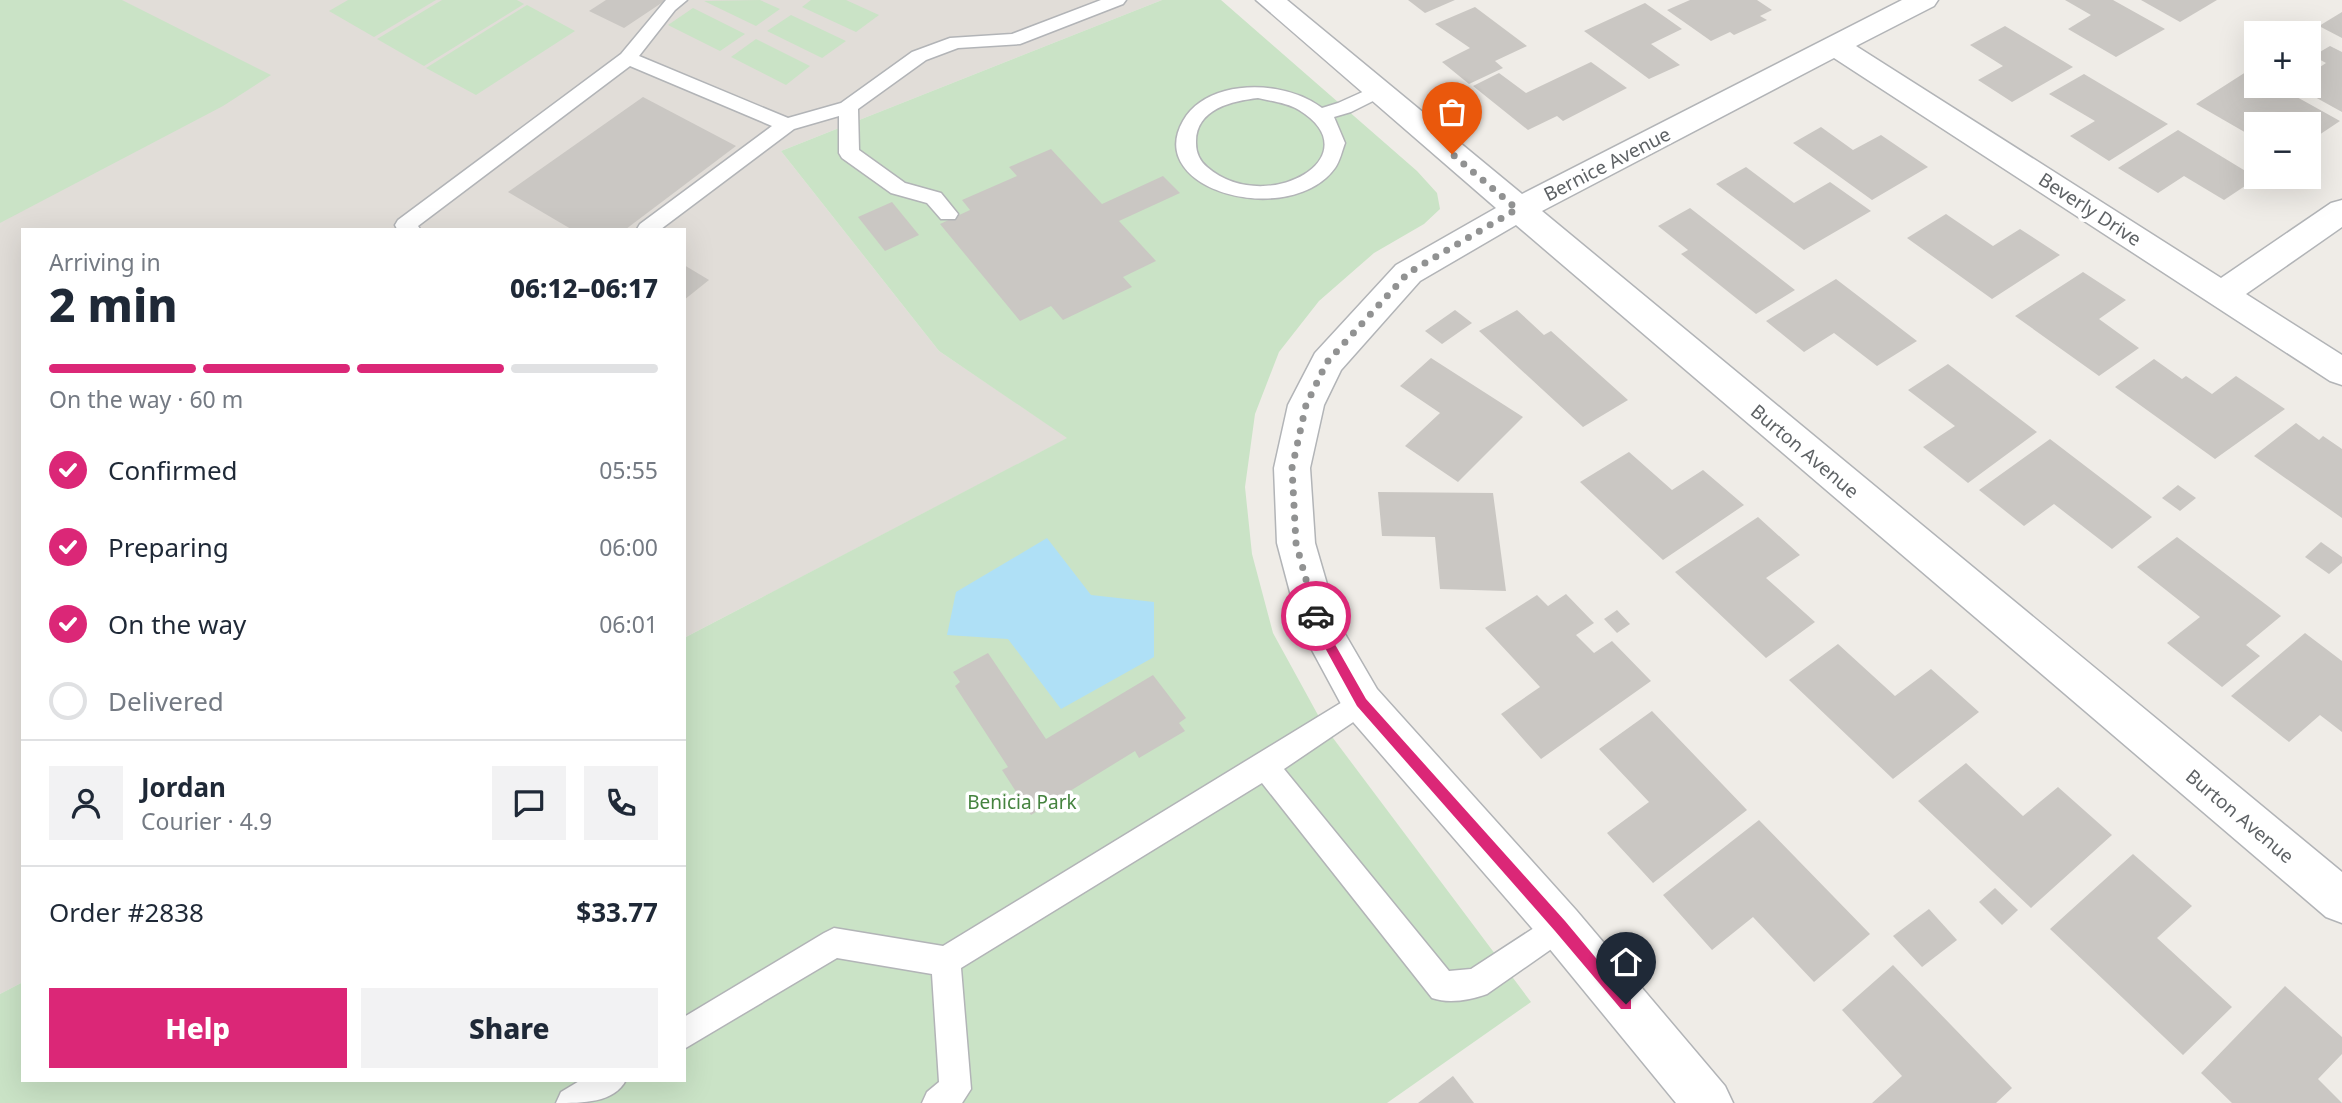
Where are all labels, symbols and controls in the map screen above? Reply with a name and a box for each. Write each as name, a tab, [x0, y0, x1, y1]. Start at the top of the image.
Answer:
map controls	[2244, 21, 2321, 189]
button: +	[2244, 21, 2321, 98]
pin	[1422, 82, 1482, 154]
icon: bag	[1433, 93, 1471, 131]
button: −	[2244, 112, 2321, 189]
street label: Bernice Avenue	[1539, 121, 1675, 207]
street label: Beverly Drive	[2034, 166, 2146, 252]
text: Arriving in	[49, 246, 161, 278]
text: 06:12–06:17	[510, 270, 658, 306]
text: 2 min	[49, 273, 178, 335]
text: On the way · 60 m	[49, 383, 243, 415]
street label: Burton Avenue	[1745, 398, 1865, 504]
icon: check	[49, 451, 87, 489]
text: Confirmed	[108, 452, 238, 488]
text: 05:55	[599, 454, 658, 486]
icon: check	[49, 528, 87, 566]
text: Preparing	[108, 529, 229, 565]
text: 06:00	[599, 531, 658, 563]
courier	[1281, 581, 1351, 651]
icon: car	[1297, 597, 1335, 635]
icon: check	[49, 605, 87, 643]
text: On the way	[108, 606, 246, 642]
text: 06:01	[599, 608, 658, 640]
text: Delivered	[108, 683, 224, 719]
street label: Burton Avenue	[2180, 763, 2300, 869]
button: person	[49, 766, 123, 840]
button: chat	[492, 766, 566, 840]
button: phone	[584, 766, 658, 840]
text: Jordan	[141, 769, 226, 805]
park label: Benicia Park	[967, 789, 1077, 815]
text: Courier · 4.9	[141, 805, 272, 837]
text: Order #2838	[49, 894, 204, 930]
text: $33.77	[576, 894, 658, 930]
pin	[1596, 932, 1656, 1004]
icon: home	[1607, 943, 1645, 981]
button: Help	[49, 988, 347, 1068]
button: Share	[361, 988, 658, 1068]

